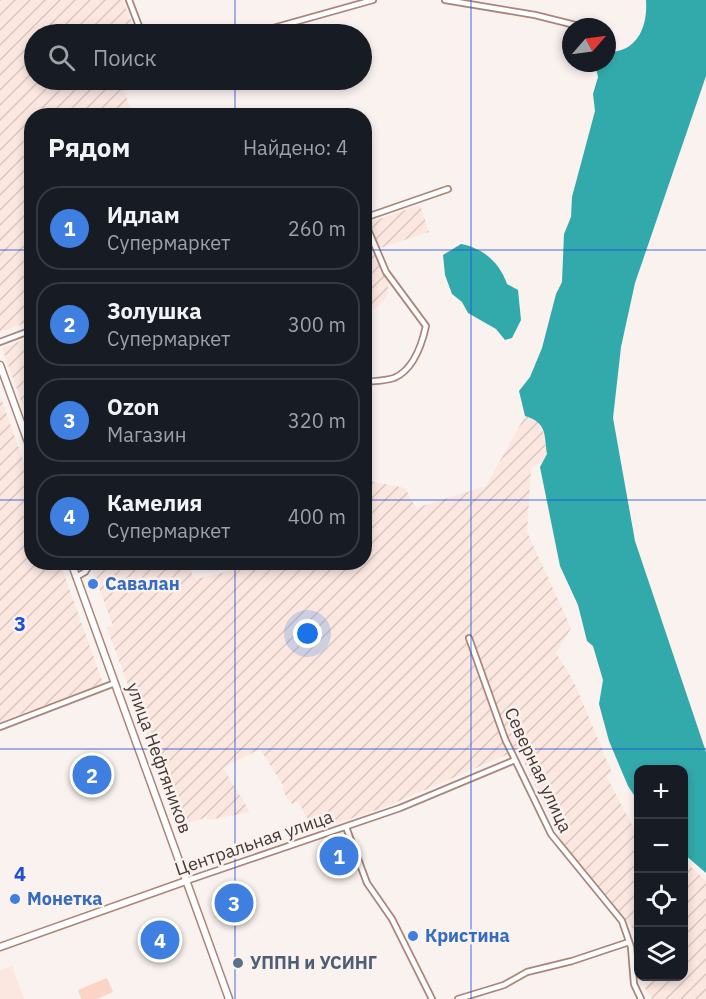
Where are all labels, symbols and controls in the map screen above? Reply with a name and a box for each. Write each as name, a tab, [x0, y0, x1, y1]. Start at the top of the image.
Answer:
north arrow	[562, 18, 616, 72]
search box	[24, 24, 372, 90]
icon: search	[45, 41, 78, 74]
text: Поиск	[93, 43, 157, 72]
text: Рядом	[48, 130, 130, 164]
text: Найдено: 4	[243, 134, 348, 161]
text: Идлам	[107, 200, 180, 229]
text: 1	[64, 215, 76, 242]
text: 260 m	[288, 215, 346, 242]
text: Супермаркет	[107, 229, 230, 256]
text: Золушка	[107, 296, 202, 325]
text: 2	[64, 311, 76, 338]
text: 300 m	[288, 311, 346, 338]
text: Супермаркет	[107, 325, 230, 352]
text: Ozon	[107, 392, 159, 421]
text: 3	[64, 407, 76, 434]
text: 320 m	[288, 407, 346, 434]
text: Магазин	[107, 421, 187, 448]
text: Камелия	[107, 488, 202, 517]
text: 4	[64, 503, 76, 530]
text: 400 m	[288, 503, 346, 530]
text: Супермаркет	[107, 517, 230, 544]
place label: Савалан	[105, 572, 180, 595]
marker: Савалан	[86, 577, 100, 591]
text: 3	[14, 610, 26, 637]
your location	[293, 619, 322, 648]
street label: улица Нефтяников	[121, 679, 197, 836]
street label: Северная улица	[499, 704, 578, 836]
pin: 2	[72, 752, 112, 798]
map controls	[634, 765, 688, 981]
button: +	[634, 765, 688, 819]
street label: Центральная улица	[172, 805, 336, 880]
button: −	[634, 819, 688, 873]
pin: 1	[320, 834, 358, 878]
text: 4	[14, 860, 26, 887]
button: locate	[634, 873, 688, 927]
pin: 3	[214, 880, 254, 926]
place label: Монетка	[27, 887, 103, 910]
marker: Монетка	[8, 892, 22, 906]
pin: 4	[140, 918, 180, 962]
place label: Кристина	[425, 924, 510, 947]
button: layers	[634, 927, 688, 981]
marker: Кристина	[406, 929, 420, 943]
place label: УППН и УСИНГ	[250, 951, 377, 974]
marker: УППН и УСИНГ	[231, 956, 245, 970]

